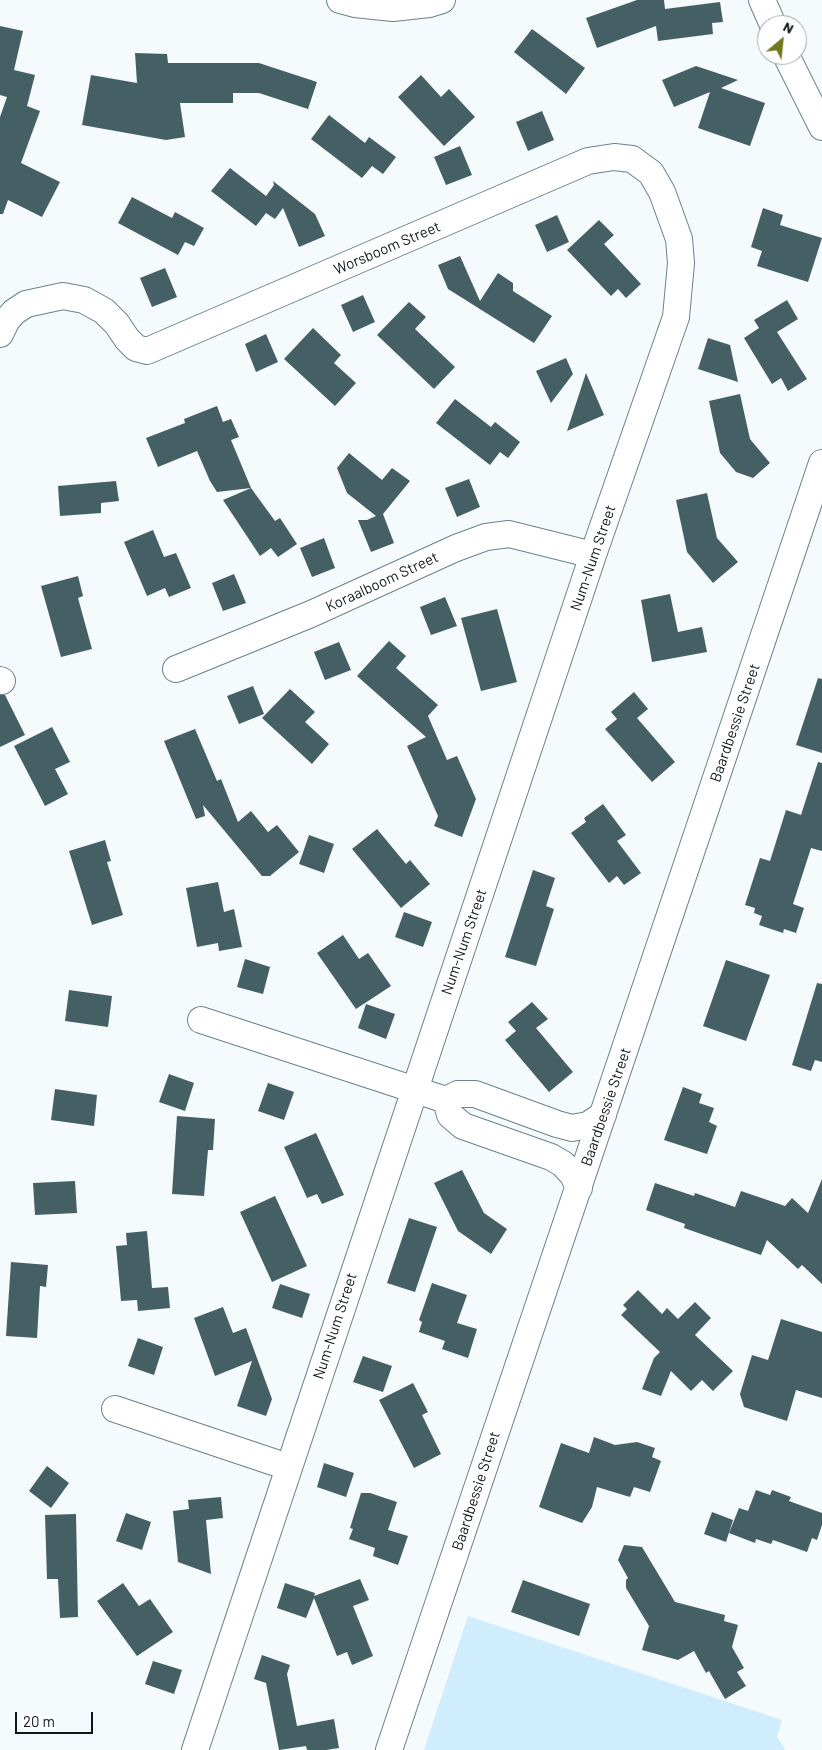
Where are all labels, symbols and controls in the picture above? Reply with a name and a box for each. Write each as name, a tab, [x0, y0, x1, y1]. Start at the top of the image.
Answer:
north arrow	[757, 15, 807, 65]
text: N	[781, 18, 797, 37]
street label: Worsboom Street	[331, 217, 443, 279]
street label: Num-Num Street	[566, 503, 620, 613]
street label: Koraalboom Street	[323, 548, 441, 616]
street label: Baardbessie Street	[706, 661, 764, 785]
street label: Num-Num Street	[437, 887, 491, 997]
street label: Baardbessie Street	[577, 1045, 635, 1169]
street label: Num-Num Street	[309, 1270, 361, 1382]
street label: Baardbessie Street	[448, 1429, 504, 1553]
scale bar	[18, 1702, 95, 1734]
text: 20 m	[23, 1712, 55, 1730]

